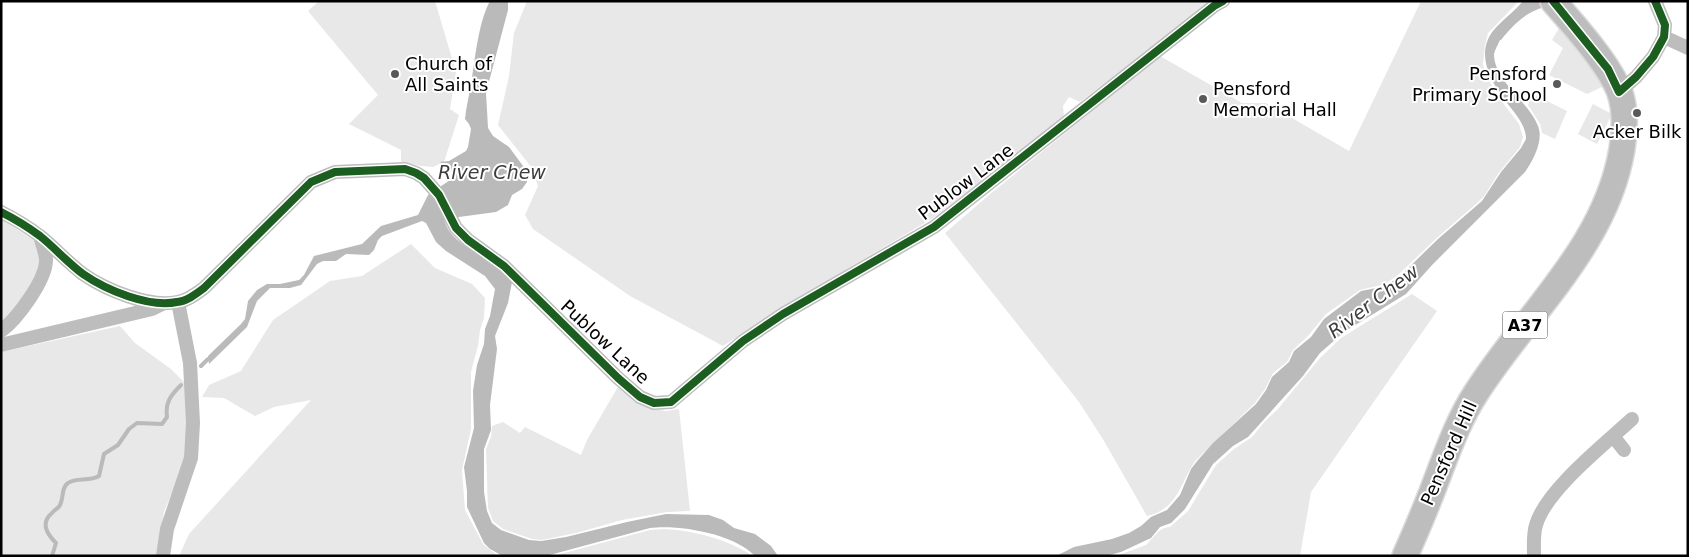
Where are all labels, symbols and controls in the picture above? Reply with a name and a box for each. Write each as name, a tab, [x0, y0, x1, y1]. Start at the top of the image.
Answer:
place label: Church of All Saints	[405, 53, 492, 95]
place label: Pensford Primary School	[1412, 63, 1547, 105]
marker: Church of All Saints	[389, 68, 401, 80]
place label: Pensford Memorial Hall	[1213, 78, 1337, 120]
marker: Pensford Primary School	[1551, 78, 1563, 90]
marker: Pensford Memorial Hall	[1197, 93, 1209, 105]
marker: Acker Bilk	[1631, 107, 1643, 119]
place label: Acker Bilk	[1593, 121, 1682, 142]
street label: Publow Lane	[914, 139, 1017, 224]
water label: River Chew	[438, 161, 546, 183]
water label: River Chew	[1323, 260, 1423, 342]
street label: Publow Lane	[557, 295, 654, 388]
road number: A37	[1502, 312, 1548, 338]
street label: Pensford Hill	[1416, 397, 1481, 508]

